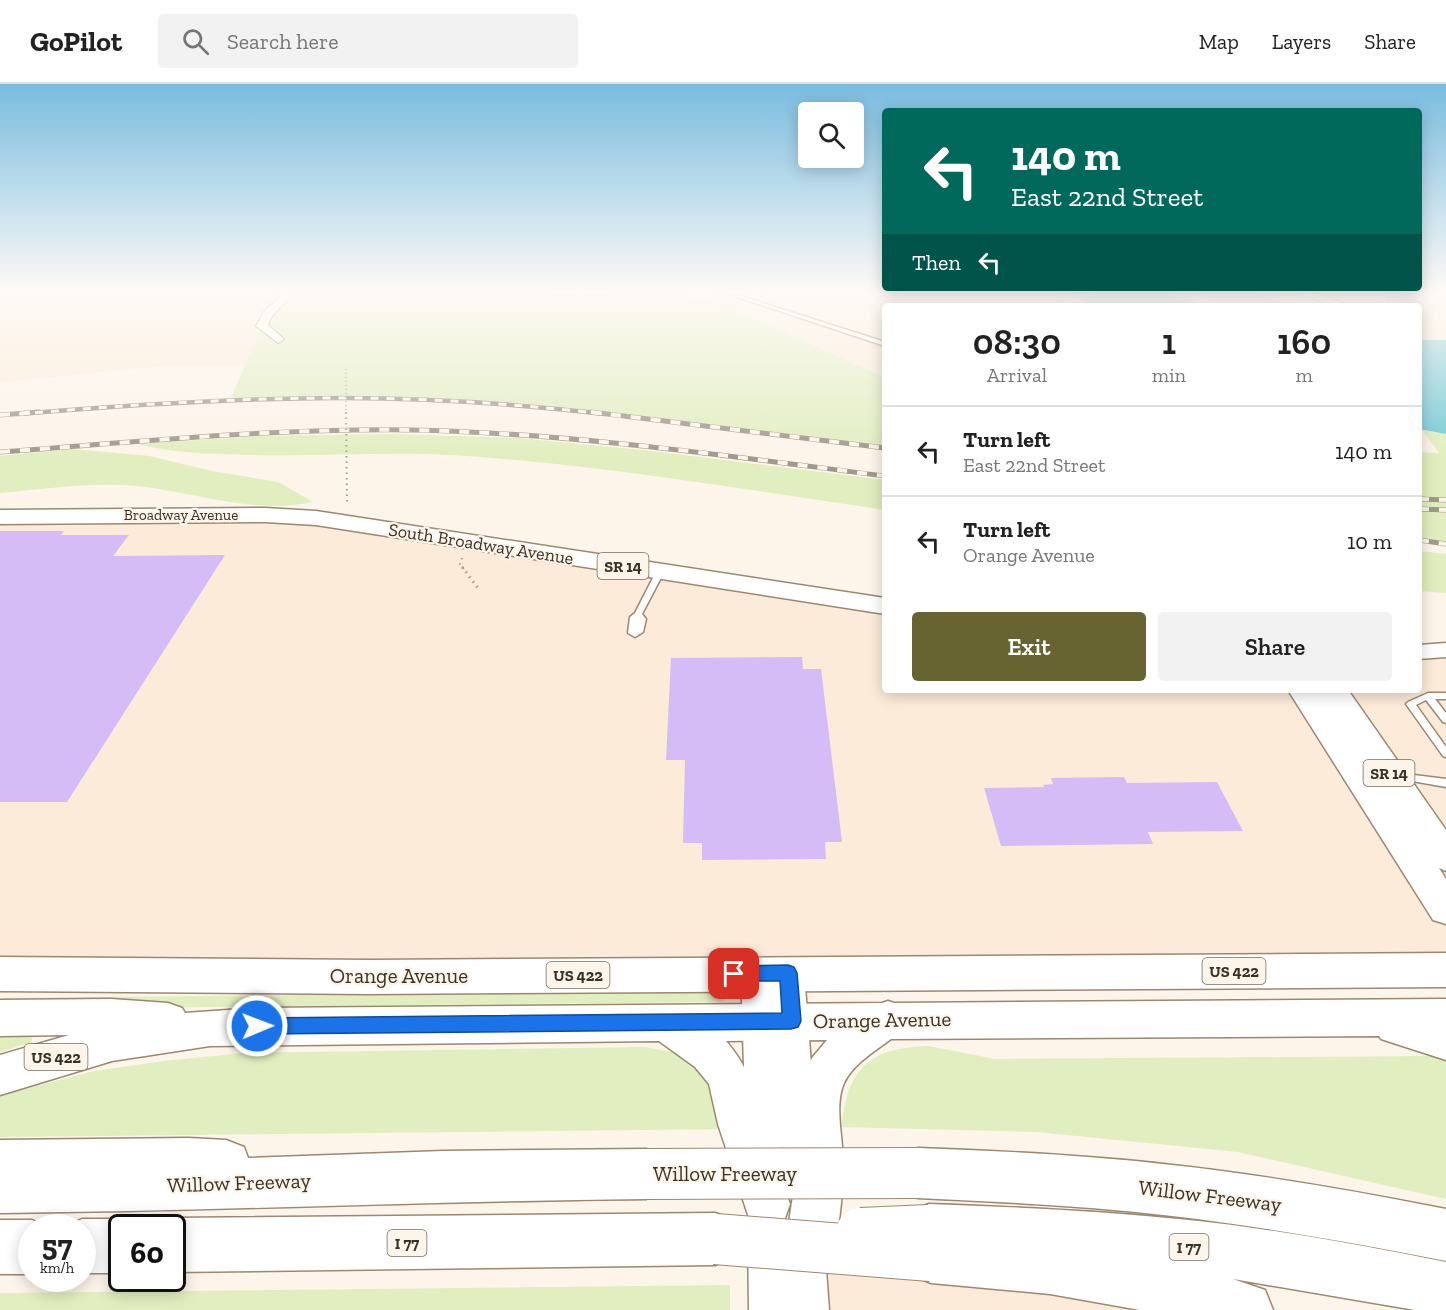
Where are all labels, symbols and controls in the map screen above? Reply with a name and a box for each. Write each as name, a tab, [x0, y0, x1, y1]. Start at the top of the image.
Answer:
search box	[158, 14, 578, 68]
text: GoPilot	[30, 25, 122, 58]
icon: search	[179, 25, 212, 58]
text: Search here	[227, 28, 338, 55]
text: Map	[1199, 29, 1239, 54]
text: Layers	[1272, 29, 1331, 54]
text: Share	[1364, 29, 1416, 54]
map controls	[798, 102, 864, 168]
button: search	[798, 102, 864, 168]
text: 140 m	[1011, 130, 1121, 181]
icon: left	[912, 132, 990, 210]
text: East 22nd Street	[1011, 181, 1203, 213]
icon: left	[973, 246, 1006, 279]
text: Then	[912, 249, 961, 276]
text: 08:30	[973, 320, 1061, 363]
text: 1	[1162, 320, 1176, 363]
text: 160	[1277, 320, 1331, 363]
text: Arrival	[987, 363, 1047, 387]
text: min	[1152, 363, 1186, 387]
text: m	[1295, 363, 1313, 387]
text: Turn left	[963, 426, 1050, 453]
icon: left	[912, 435, 945, 468]
text: 140 m	[1335, 438, 1392, 465]
text: East 22nd Street	[963, 453, 1105, 477]
street label: Broadway Avenue	[124, 506, 238, 524]
text: Turn left	[963, 516, 1050, 543]
street label: South Broadway Avenue	[387, 518, 575, 570]
icon: left	[912, 525, 945, 558]
text: 10 m	[1347, 528, 1392, 555]
text: Orange Avenue	[963, 543, 1095, 567]
road number: SR 14	[598, 553, 648, 579]
button: Exit	[912, 612, 1146, 681]
button: Share	[1158, 612, 1392, 681]
road number: SR 14	[1364, 760, 1414, 786]
pin	[708, 948, 759, 999]
icon: arrive	[717, 957, 750, 990]
road number: US 422	[1202, 958, 1266, 984]
road number: US 422	[546, 962, 610, 988]
street label: Orange Avenue	[330, 963, 468, 988]
position arrow	[225, 994, 289, 1058]
street label: Orange Avenue	[813, 1006, 951, 1033]
road number: US 422	[25, 1044, 88, 1070]
street label: Willow Freeway	[653, 1161, 797, 1186]
street label: Willow Freeway	[167, 1167, 312, 1198]
street label: Willow Freeway	[1137, 1174, 1283, 1217]
speed limit sign: 60	[108, 1214, 186, 1292]
text: 57	[42, 1228, 72, 1264]
road number: I 77	[388, 1230, 426, 1256]
road number: I 77	[1170, 1234, 1208, 1260]
text: km/h	[40, 1259, 74, 1277]

